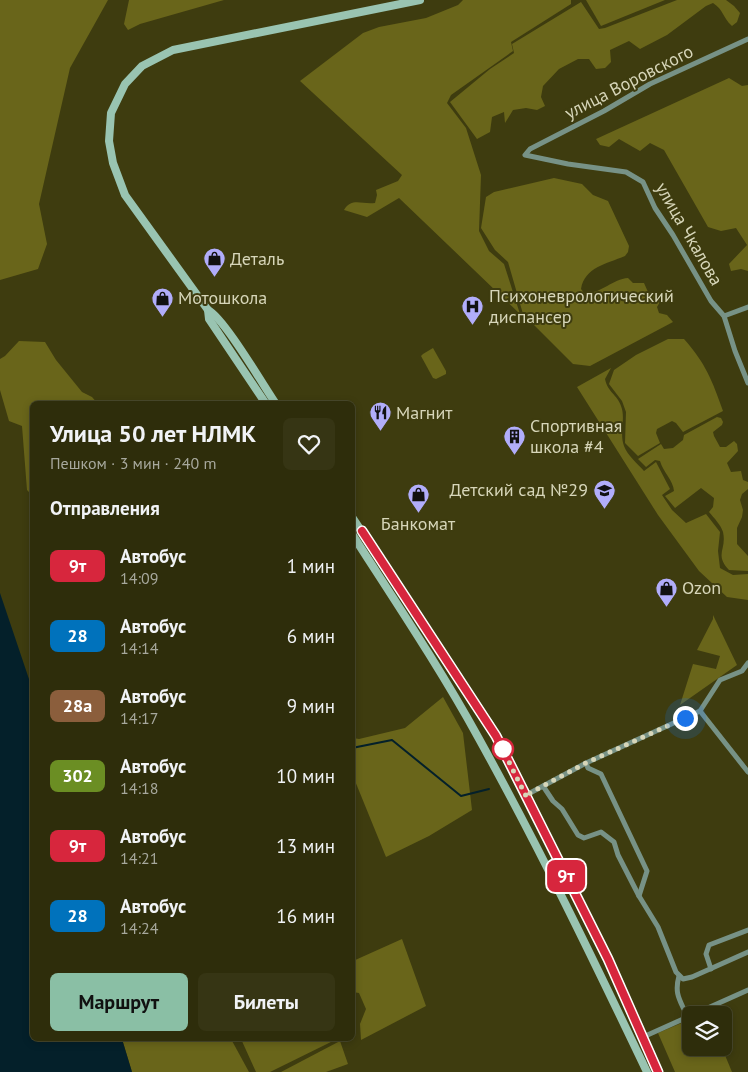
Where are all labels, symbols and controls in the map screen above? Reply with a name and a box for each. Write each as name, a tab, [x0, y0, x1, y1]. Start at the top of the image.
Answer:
street label: улица Воровского	[561, 39, 697, 124]
street label: улица Чкалова	[651, 178, 728, 290]
shop icon: Деталь	[202, 247, 226, 278]
place label: Деталь	[230, 247, 284, 270]
place label: Психоневрологический диспансер	[489, 284, 674, 328]
shop icon: Мотошкола	[150, 286, 174, 317]
place label: Мотошкола	[178, 286, 267, 309]
hospital icon: Психоневрологический диспансер	[461, 294, 485, 325]
restaurant icon: Магнит	[368, 401, 392, 432]
place label: Магнит	[396, 401, 453, 424]
place label: Спортивная школа #4	[530, 414, 622, 458]
text: Улица 50 лет НЛМК	[50, 418, 256, 449]
button: heart	[283, 418, 335, 470]
building icon: Спортивная школа #4	[502, 424, 526, 455]
text: Пешком · 3 мин · 240 m	[50, 453, 217, 473]
place label: Детский сад №29	[450, 478, 588, 501]
school or university icon: Детский сад №29	[592, 478, 616, 509]
shop icon: Банкомат	[406, 482, 430, 513]
text: Отправления	[50, 496, 160, 520]
place label: Банкомат	[381, 512, 456, 535]
text: Автобус	[120, 544, 186, 568]
text: 9т	[69, 554, 86, 577]
text: 1 мин	[287, 554, 335, 578]
text: 14:09	[120, 568, 158, 588]
shop icon: Ozon	[654, 576, 678, 607]
place label: Ozon	[682, 576, 721, 599]
text: Автобус	[120, 614, 186, 638]
text: 28	[67, 624, 88, 647]
text: 6 мин	[287, 624, 335, 648]
text: 14:14	[120, 638, 158, 658]
text: Автобус	[120, 684, 186, 708]
text: 28а	[63, 694, 92, 717]
text: 9 мин	[287, 694, 335, 718]
your location	[673, 706, 698, 731]
text: 14:17	[120, 708, 158, 728]
unlabelled marker	[492, 738, 514, 760]
text: Автобус	[120, 754, 186, 778]
text: 302	[62, 764, 93, 787]
text: 10 мин	[276, 764, 335, 788]
text: 14:18	[120, 778, 158, 798]
text: Автобус	[120, 824, 186, 848]
text: 9т	[69, 834, 86, 857]
text: 13 мин	[276, 834, 335, 858]
text: 14:21	[120, 848, 158, 868]
line badge: 9т	[544, 860, 588, 892]
text: 9т	[557, 864, 575, 887]
text: Автобус	[120, 894, 186, 918]
text: 28	[67, 904, 88, 927]
text: 16 мин	[276, 904, 335, 928]
text: 14:24	[120, 918, 158, 938]
button: Маршрут	[50, 973, 188, 1031]
button: Билеты	[198, 973, 335, 1031]
map controls	[682, 1006, 732, 1056]
button: layers	[682, 1006, 732, 1056]

